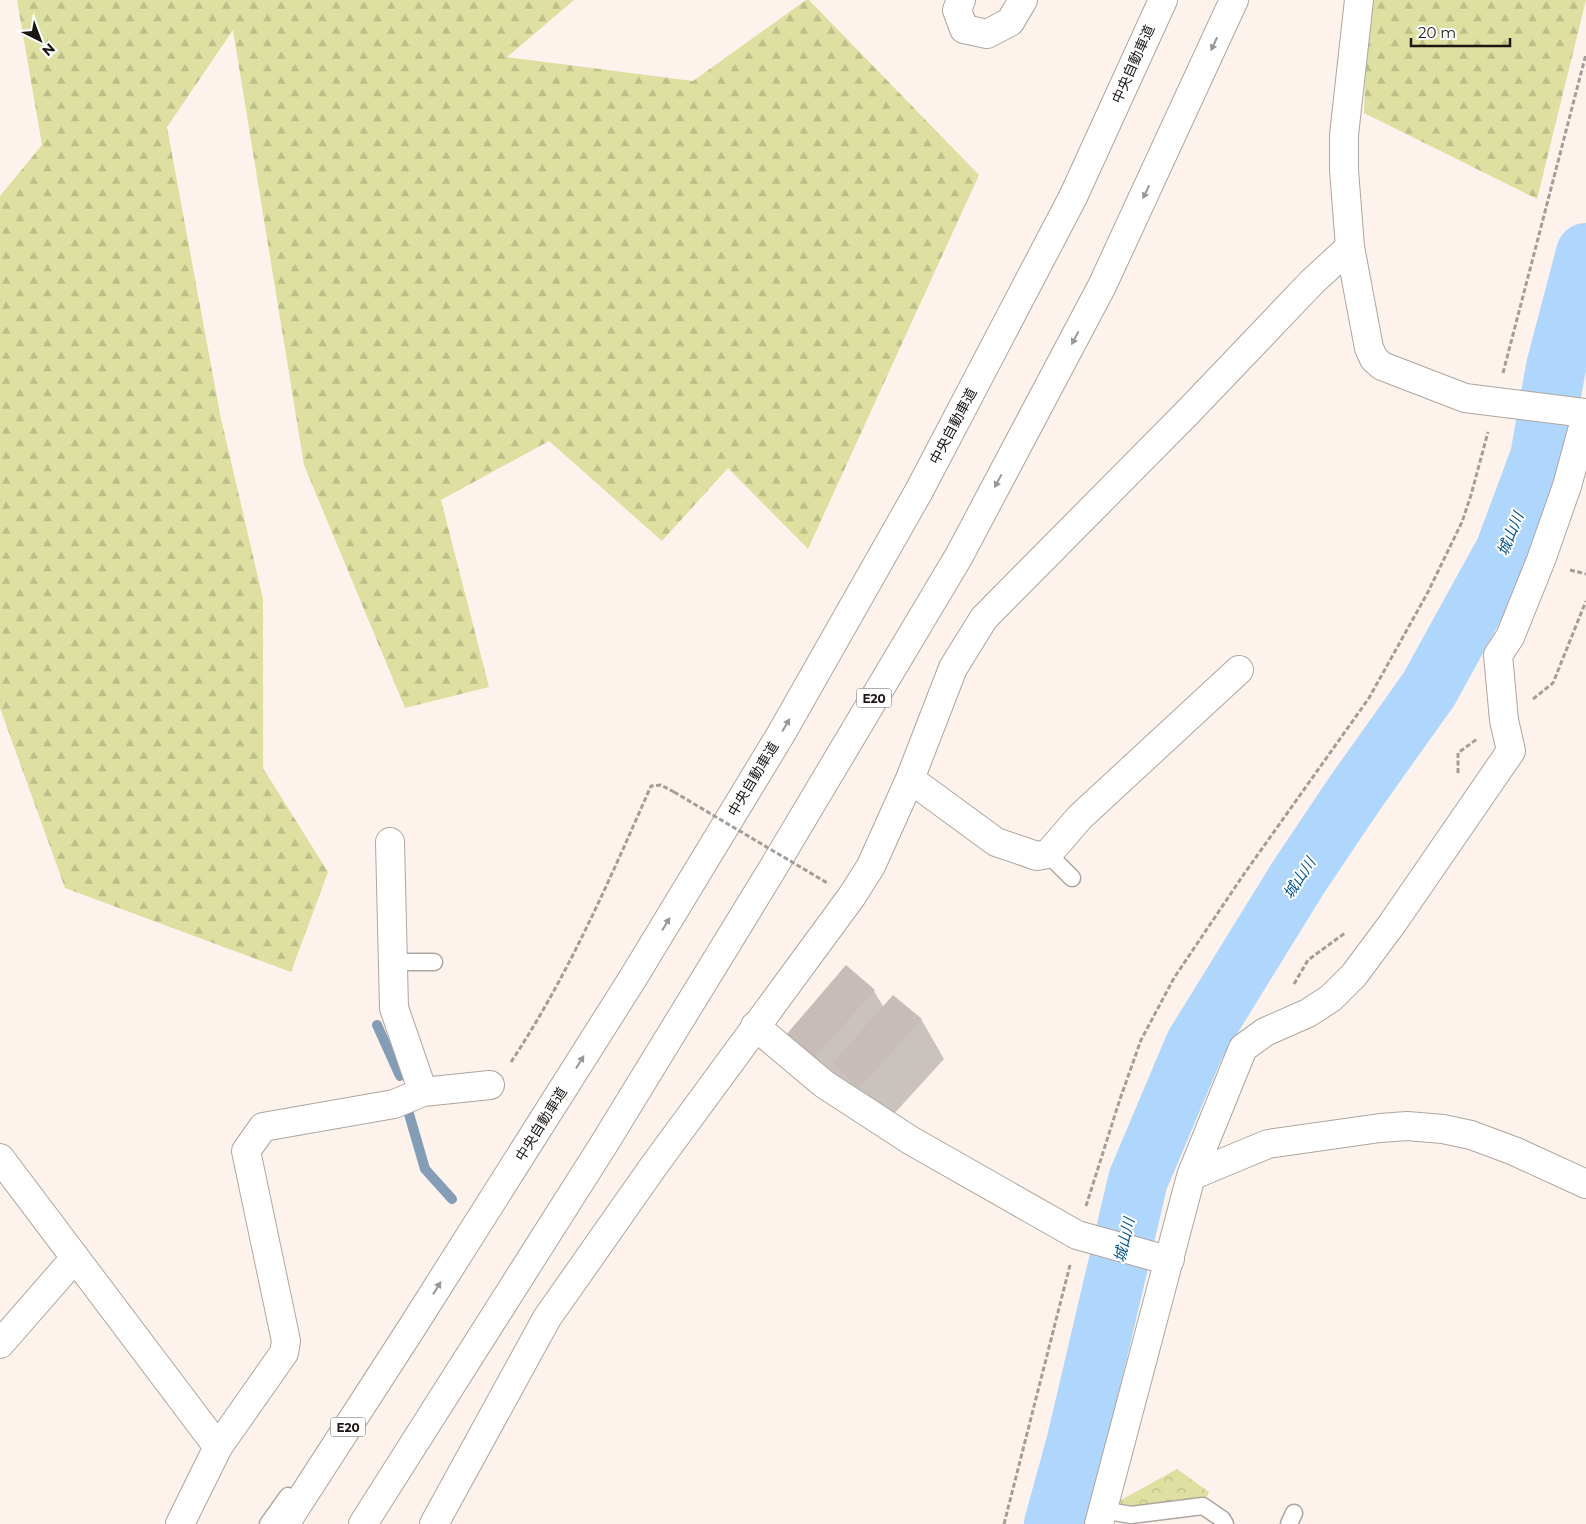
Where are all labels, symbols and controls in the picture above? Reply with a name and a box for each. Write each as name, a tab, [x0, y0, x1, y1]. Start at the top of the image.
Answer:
north arrow	[15, 15, 65, 65]
scale bar	[1411, 15, 1510, 47]
street label: 中央自動車道	[1108, 22, 1158, 106]
text: 20 m	[1418, 23, 1456, 42]
one-way arrow	[1210, 37, 1218, 51]
text: N	[38, 39, 59, 60]
one-way arrow	[1141, 185, 1149, 199]
one-way arrow	[1071, 330, 1079, 345]
street label: 中央自動車道	[925, 385, 981, 467]
one-way arrow	[994, 475, 1003, 488]
water label: 城山川	[1493, 508, 1528, 558]
road number: E20	[856, 688, 892, 708]
one-way arrow	[781, 718, 790, 731]
street label: 中央自動車道	[724, 738, 782, 820]
water label: 城山川	[1279, 852, 1320, 902]
one-way arrow	[661, 917, 670, 930]
one-way arrow	[575, 1055, 585, 1068]
street label: 中央自動車道	[511, 1084, 571, 1164]
water label: 城山川	[1110, 1214, 1139, 1264]
one-way arrow	[432, 1281, 442, 1295]
road number: E20	[330, 1418, 366, 1436]

